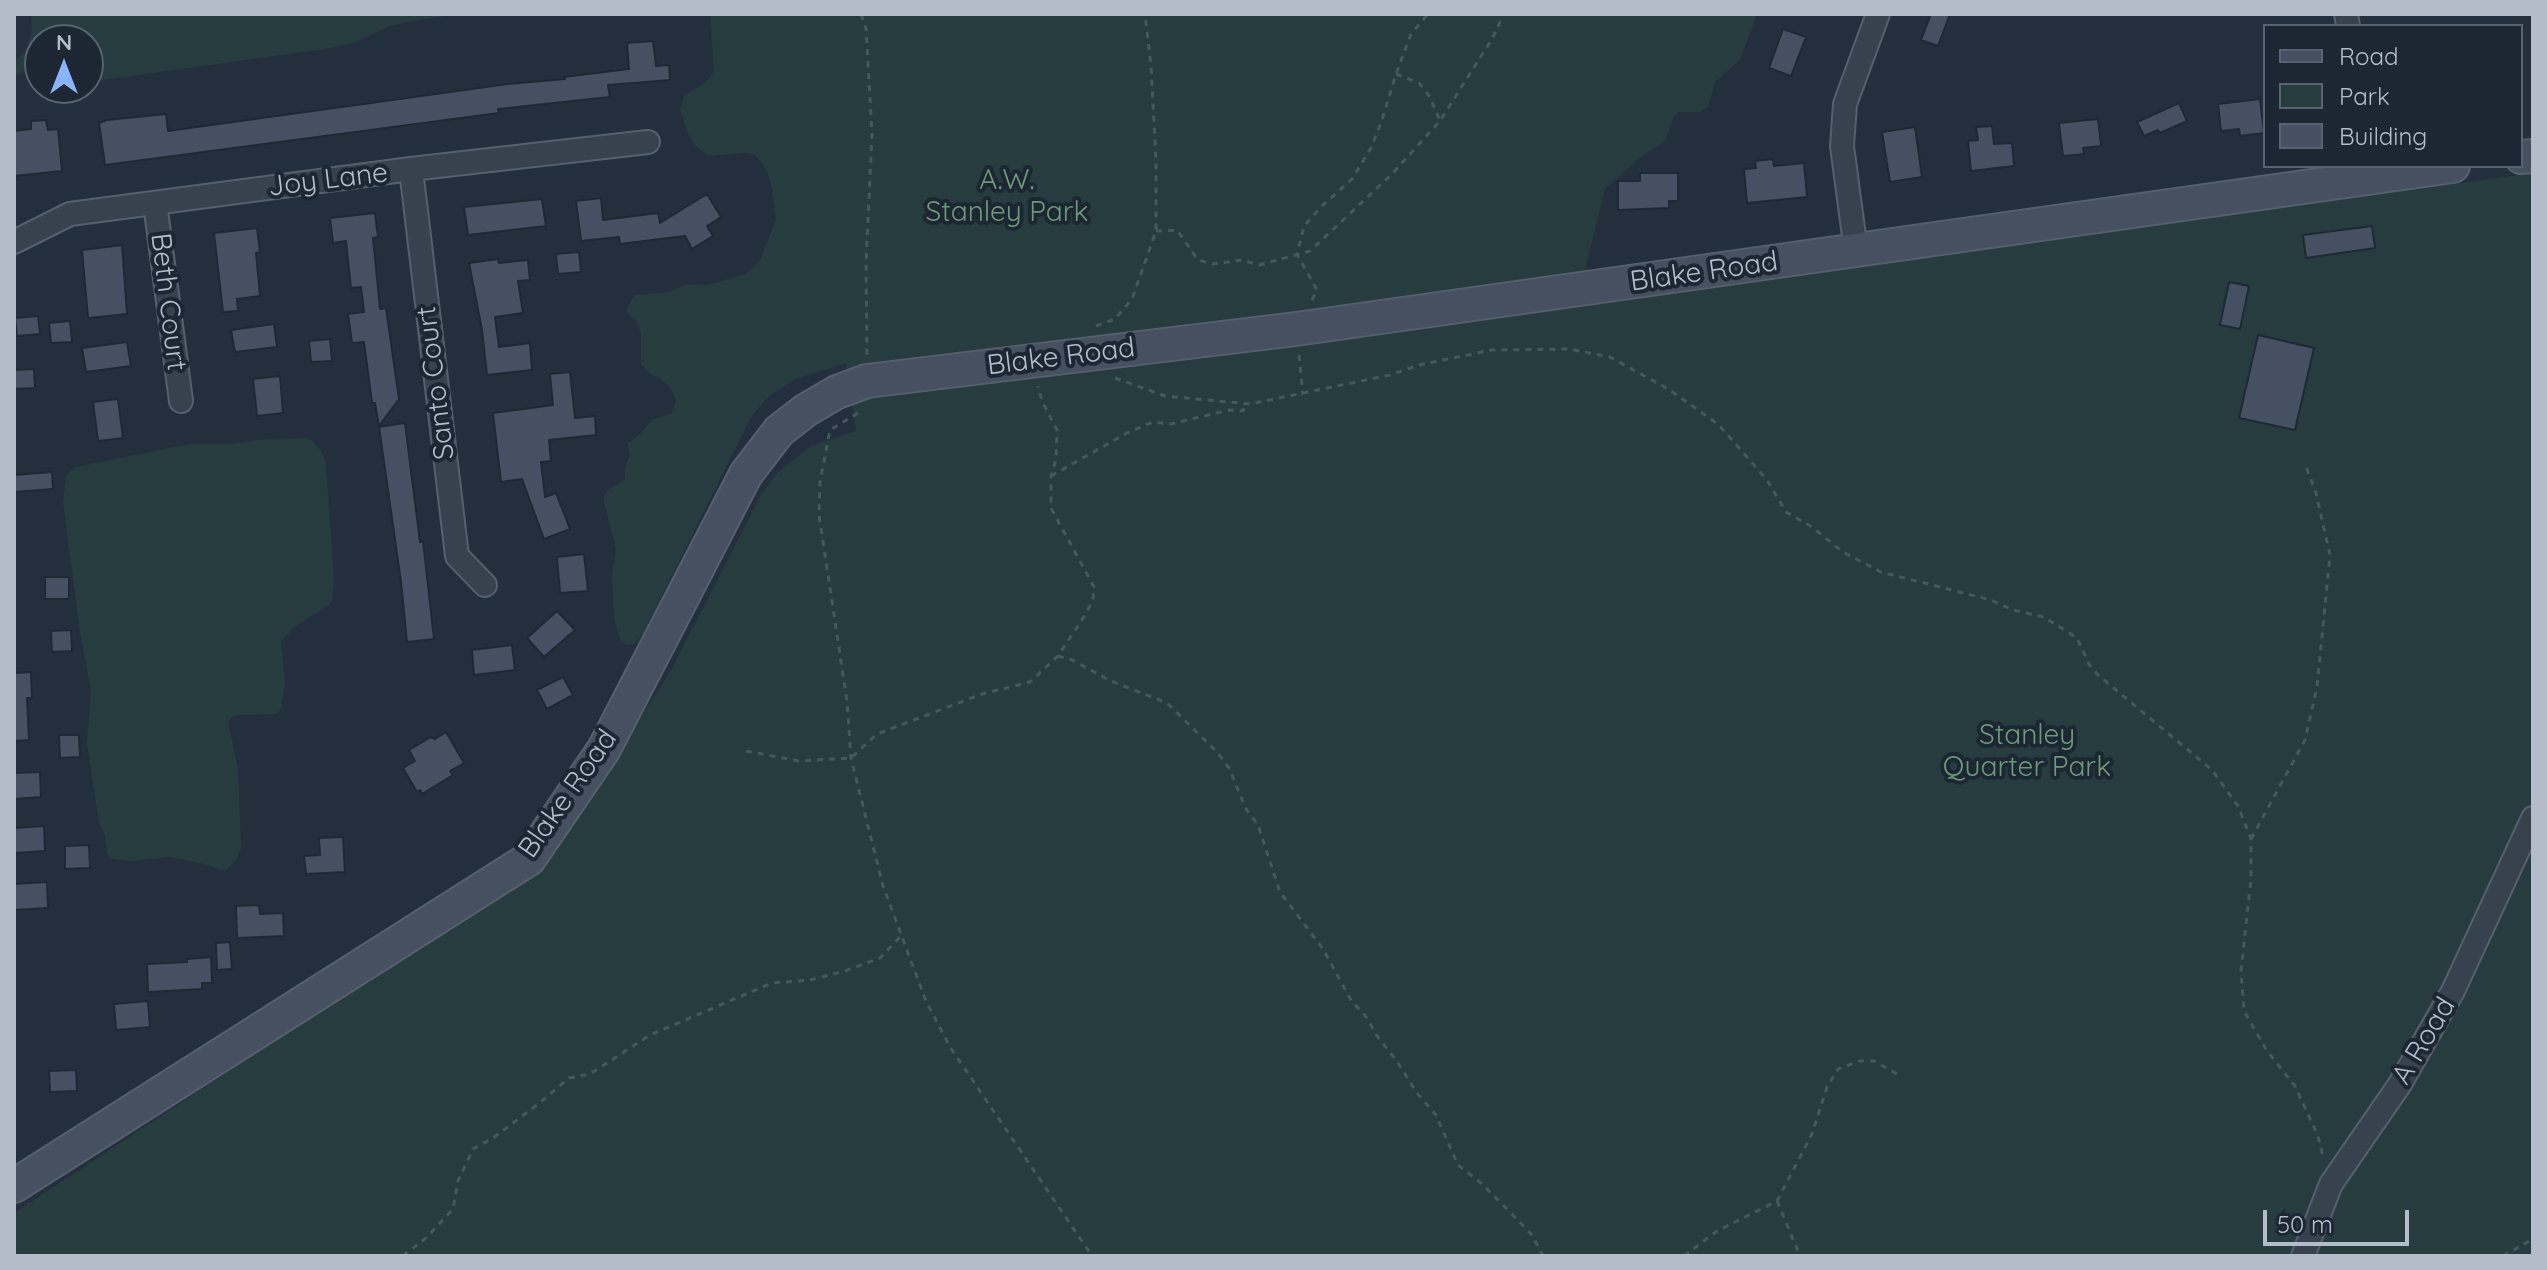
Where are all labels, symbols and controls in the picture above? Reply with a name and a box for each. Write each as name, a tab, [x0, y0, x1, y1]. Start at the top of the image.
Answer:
north arrow	[24, 24, 104, 104]
legend	[2263, 24, 2523, 168]
text: N	[56, 28, 72, 56]
text: Road	[2339, 41, 2399, 71]
text: Park	[2339, 81, 2390, 111]
text: Building	[2339, 121, 2427, 151]
street label: Joy Lane	[266, 156, 390, 204]
park label: A.W. Stanley Park	[925, 164, 1089, 230]
street label: Beth Court	[143, 231, 193, 373]
street label: Blake Road	[1628, 245, 1780, 299]
street label: Santo Court	[410, 304, 462, 462]
street label: Blake Road	[985, 331, 1137, 383]
park label: Stanley Quarter Park	[1943, 719, 2111, 785]
street label: Blake Road	[512, 723, 624, 865]
street label: A Road	[2385, 992, 2463, 1090]
scale bar	[2267, 1194, 2413, 1244]
text: 50 m	[2277, 1209, 2333, 1239]

